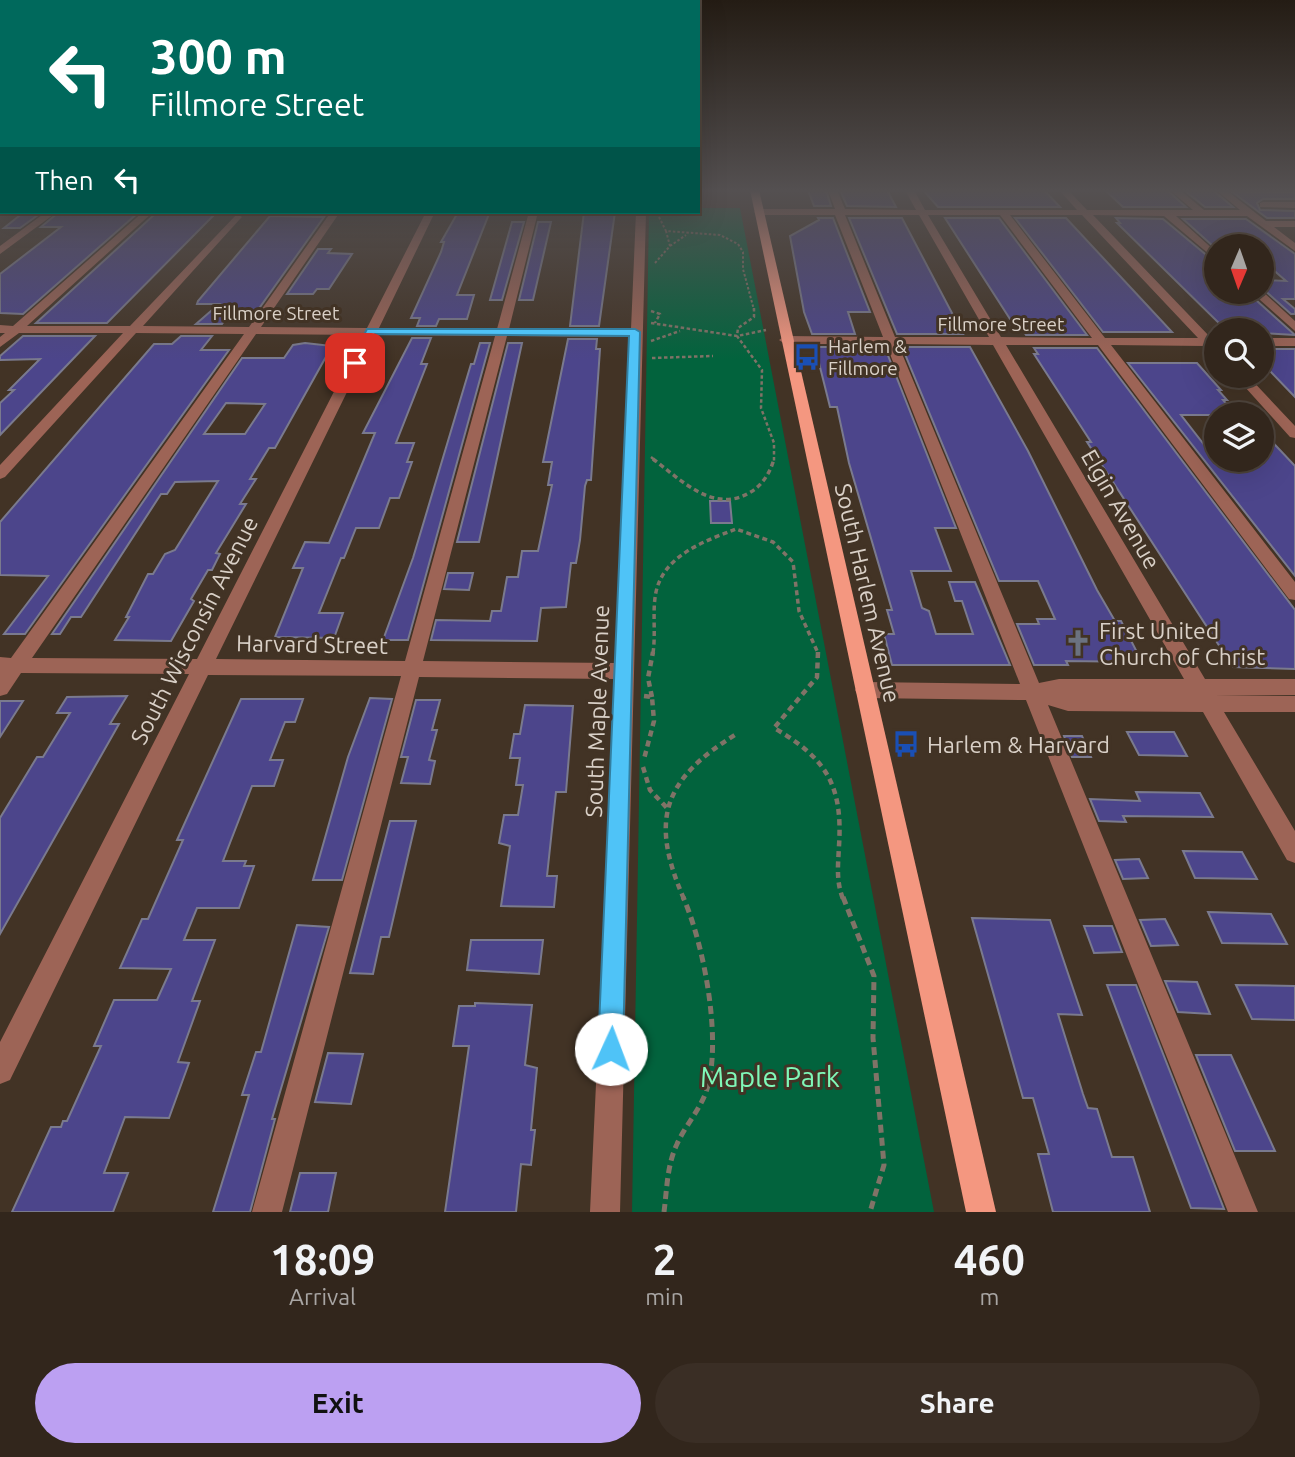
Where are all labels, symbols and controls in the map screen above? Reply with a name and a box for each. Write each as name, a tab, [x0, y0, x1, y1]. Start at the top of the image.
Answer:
icon: left	[35, 28, 126, 119]
text: 300 m	[150, 28, 287, 83]
text: Fillmore Street	[150, 86, 364, 122]
icon: left	[108, 161, 146, 199]
text: Then	[35, 166, 94, 195]
north arrow	[1204, 234, 1274, 304]
map controls	[1204, 234, 1274, 472]
street label: Fillmore Street	[212, 302, 340, 324]
street label: Fillmore Street	[937, 313, 1065, 335]
button: search	[1204, 318, 1274, 388]
pin	[325, 333, 385, 393]
place label: Harlem & Fillmore	[828, 335, 907, 379]
bus stop icon: Harlem & Fillmore	[792, 342, 822, 372]
icon: arrive	[336, 344, 374, 382]
button: layers	[1204, 402, 1274, 472]
street label: Elgin Avenue	[1077, 445, 1165, 573]
street label: South Harlem Avenue	[831, 481, 905, 705]
street label: South Wisconsin Avenue	[126, 512, 262, 748]
street label: South Maple Avenue	[581, 604, 613, 818]
place label: First United Church of Christ	[1099, 618, 1265, 669]
church icon: First United Church of Christ	[1063, 628, 1093, 658]
street label: Harvard Street	[236, 630, 388, 658]
bus stop icon: Harlem & Harvard	[891, 729, 921, 759]
place label: Harlem & Harvard	[927, 732, 1110, 757]
position arrow	[574, 1012, 648, 1086]
park label: Maple Park	[700, 1061, 840, 1092]
text: 18:09	[270, 1236, 375, 1283]
text: 2	[653, 1236, 676, 1283]
text: 460	[954, 1236, 1025, 1283]
text: Arrival	[289, 1284, 356, 1309]
text: min	[645, 1284, 684, 1309]
text: m	[979, 1284, 999, 1309]
button: Exit	[35, 1363, 641, 1443]
button: Share	[655, 1363, 1260, 1443]

